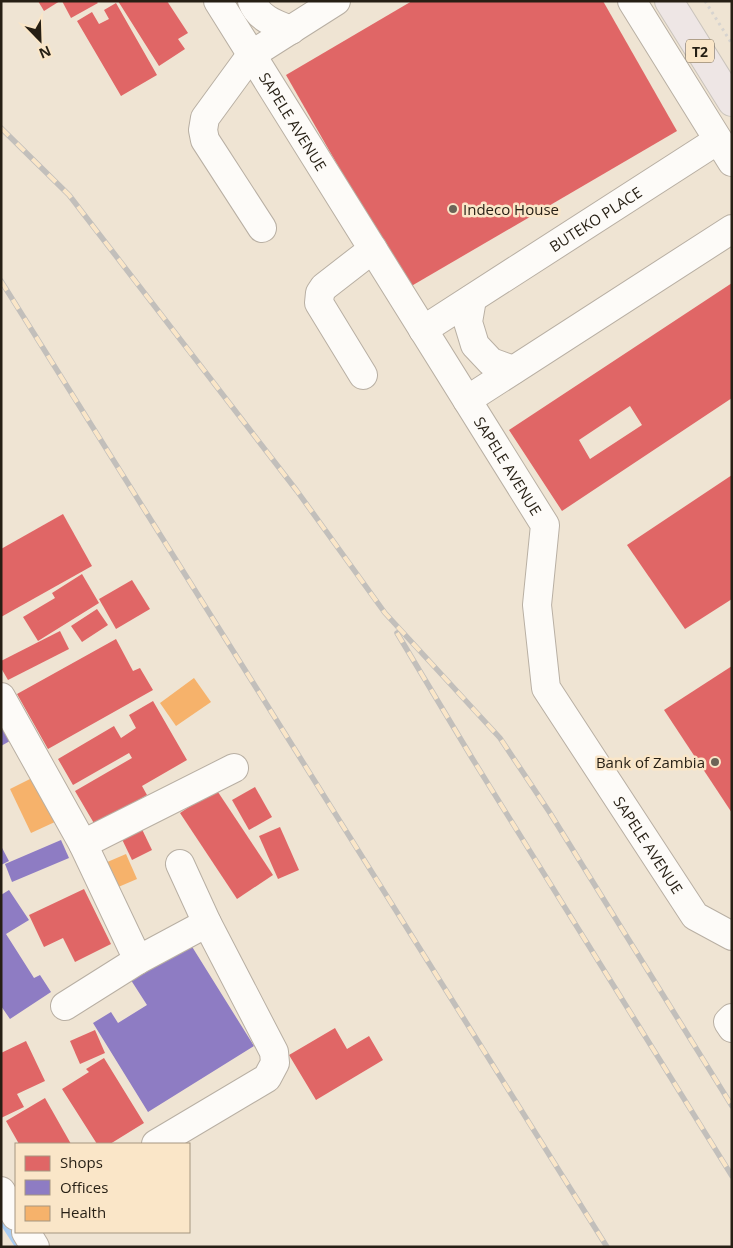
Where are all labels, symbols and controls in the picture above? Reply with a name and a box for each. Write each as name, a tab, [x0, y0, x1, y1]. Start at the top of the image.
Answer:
north arrow	[15, 15, 65, 65]
road number: T2	[686, 40, 714, 62]
text: N	[36, 41, 54, 63]
street label: SAPELE AVENUE	[255, 68, 331, 175]
street label: BUTEKO PLACE	[545, 182, 645, 256]
place label: Indeco House	[463, 199, 559, 219]
marker: Indeco House	[447, 203, 459, 215]
street label: SAPELE AVENUE	[470, 413, 546, 519]
place label: Bank of Zambia	[596, 752, 705, 772]
marker: Bank of Zambia	[709, 756, 721, 768]
street label: SAPELE AVENUE	[609, 792, 688, 898]
legend	[15, 1143, 190, 1233]
text: Shops	[60, 1152, 103, 1172]
text: Offices	[60, 1177, 108, 1197]
text: Health	[60, 1202, 106, 1222]

